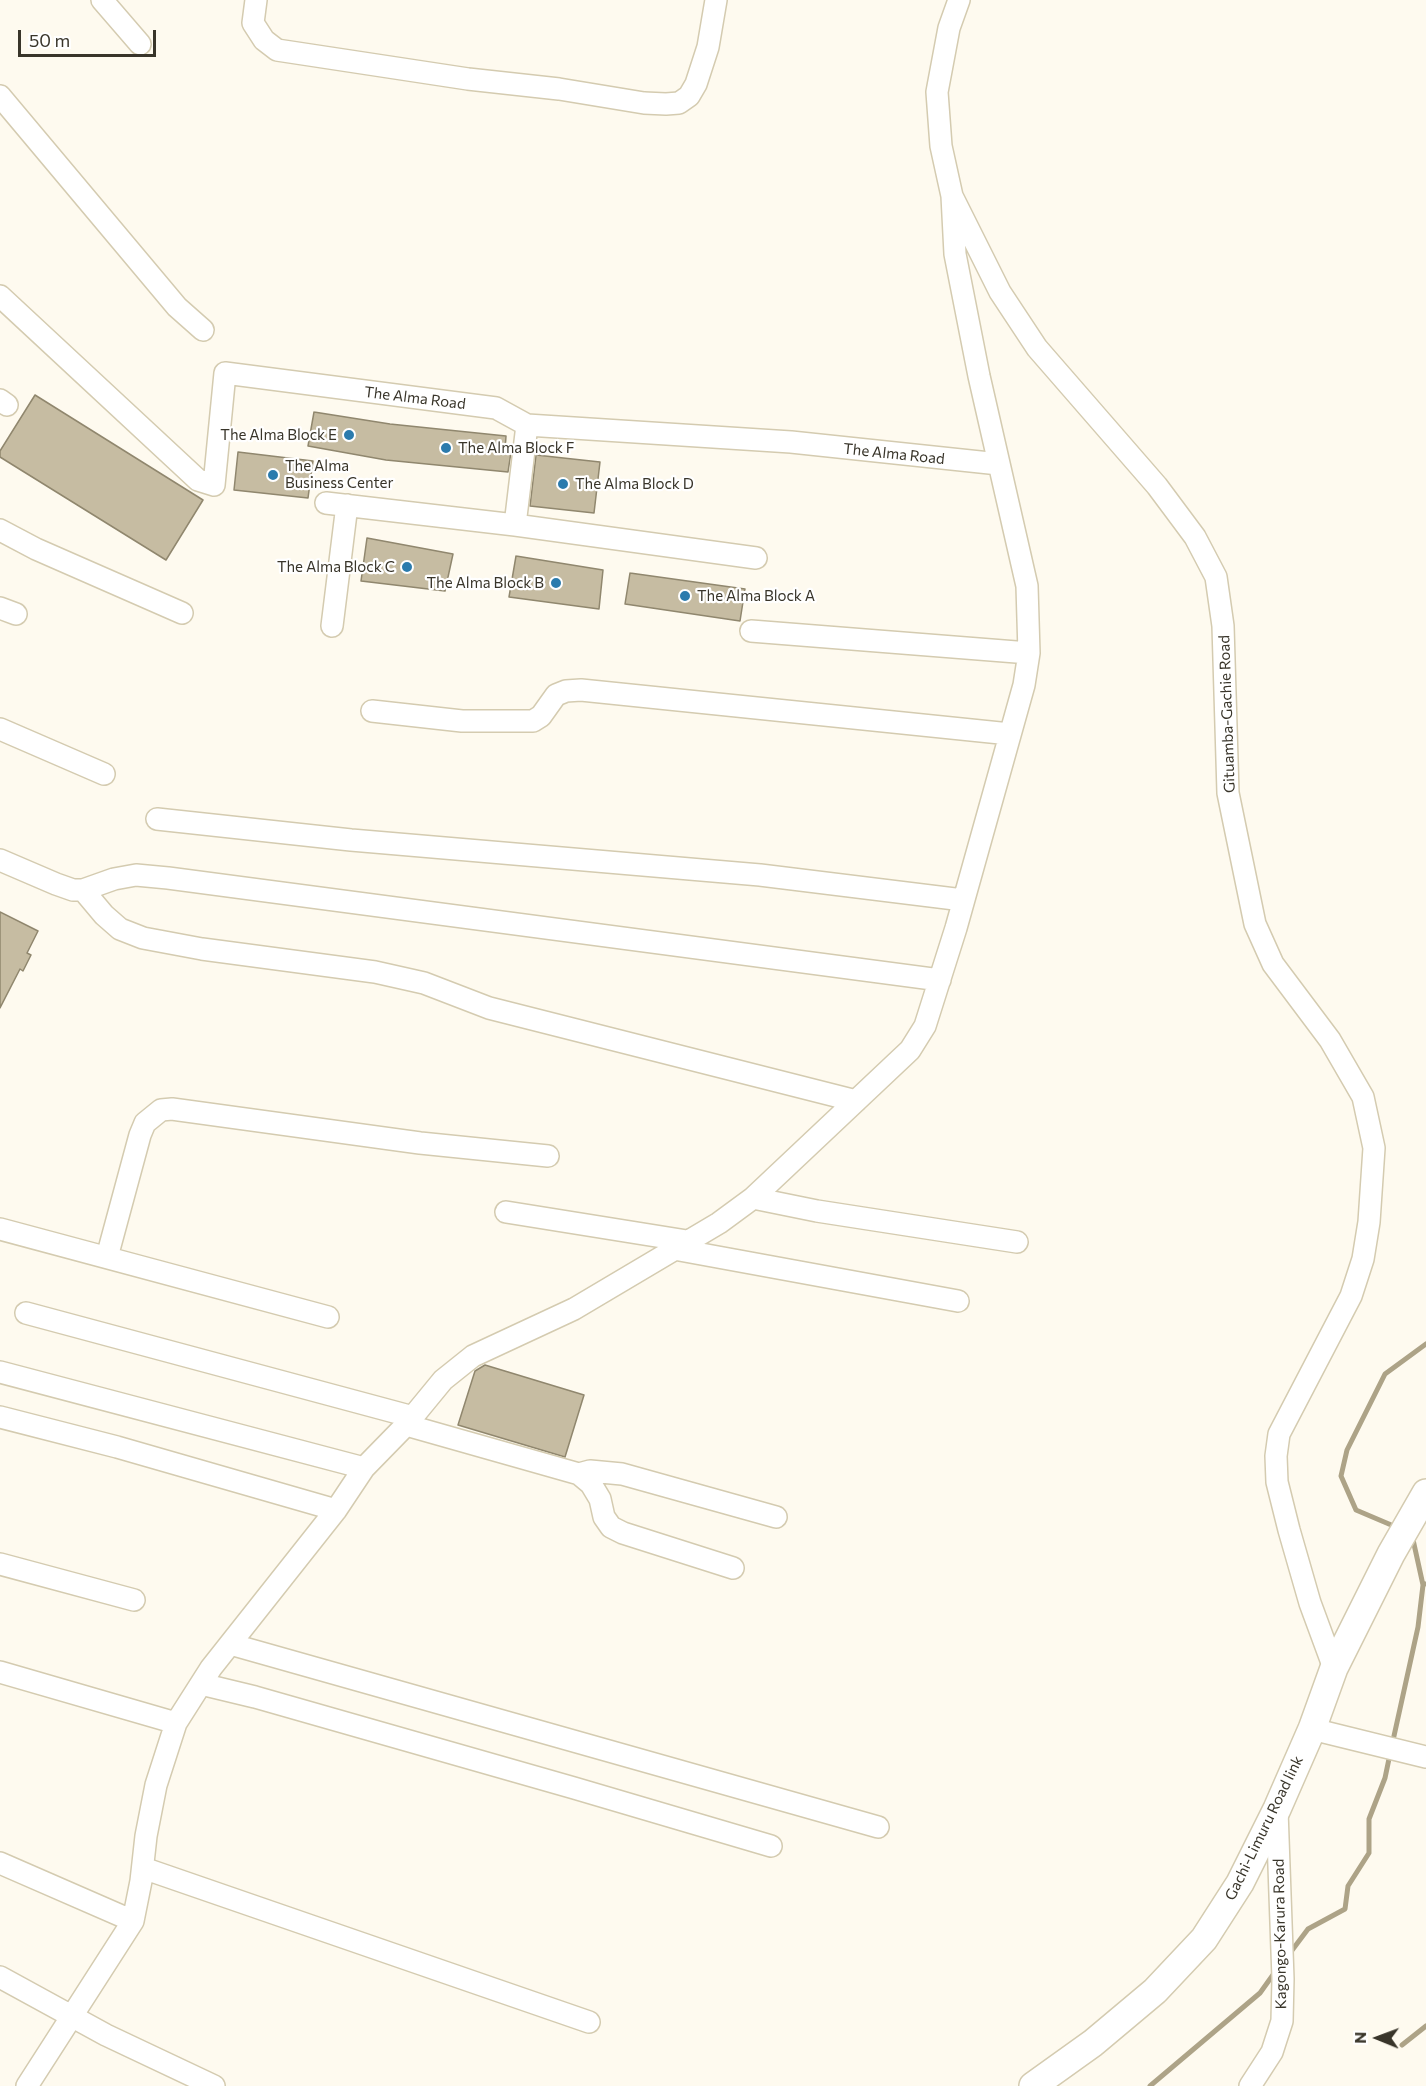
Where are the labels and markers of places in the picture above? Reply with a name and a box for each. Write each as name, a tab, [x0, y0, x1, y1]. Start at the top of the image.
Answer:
place label: The Alma Block E	[220, 426, 337, 444]
marker: The Alma Block E	[342, 428, 356, 442]
place label: The Alma Block F	[458, 439, 574, 457]
marker: The Alma Block F	[439, 441, 453, 455]
place label: The Alma Business Center	[285, 457, 393, 492]
marker: The Alma Business Center	[266, 468, 280, 482]
place label: The Alma Block D	[575, 475, 694, 493]
marker: The Alma Block D	[556, 477, 570, 491]
place label: The Alma Block C	[277, 558, 395, 576]
marker: The Alma Block C	[400, 560, 414, 574]
place label: The Alma Block B	[426, 574, 544, 592]
marker: The Alma Block B	[549, 576, 563, 590]
place label: The Alma Block A	[697, 587, 815, 605]
marker: The Alma Block A	[678, 589, 692, 603]

